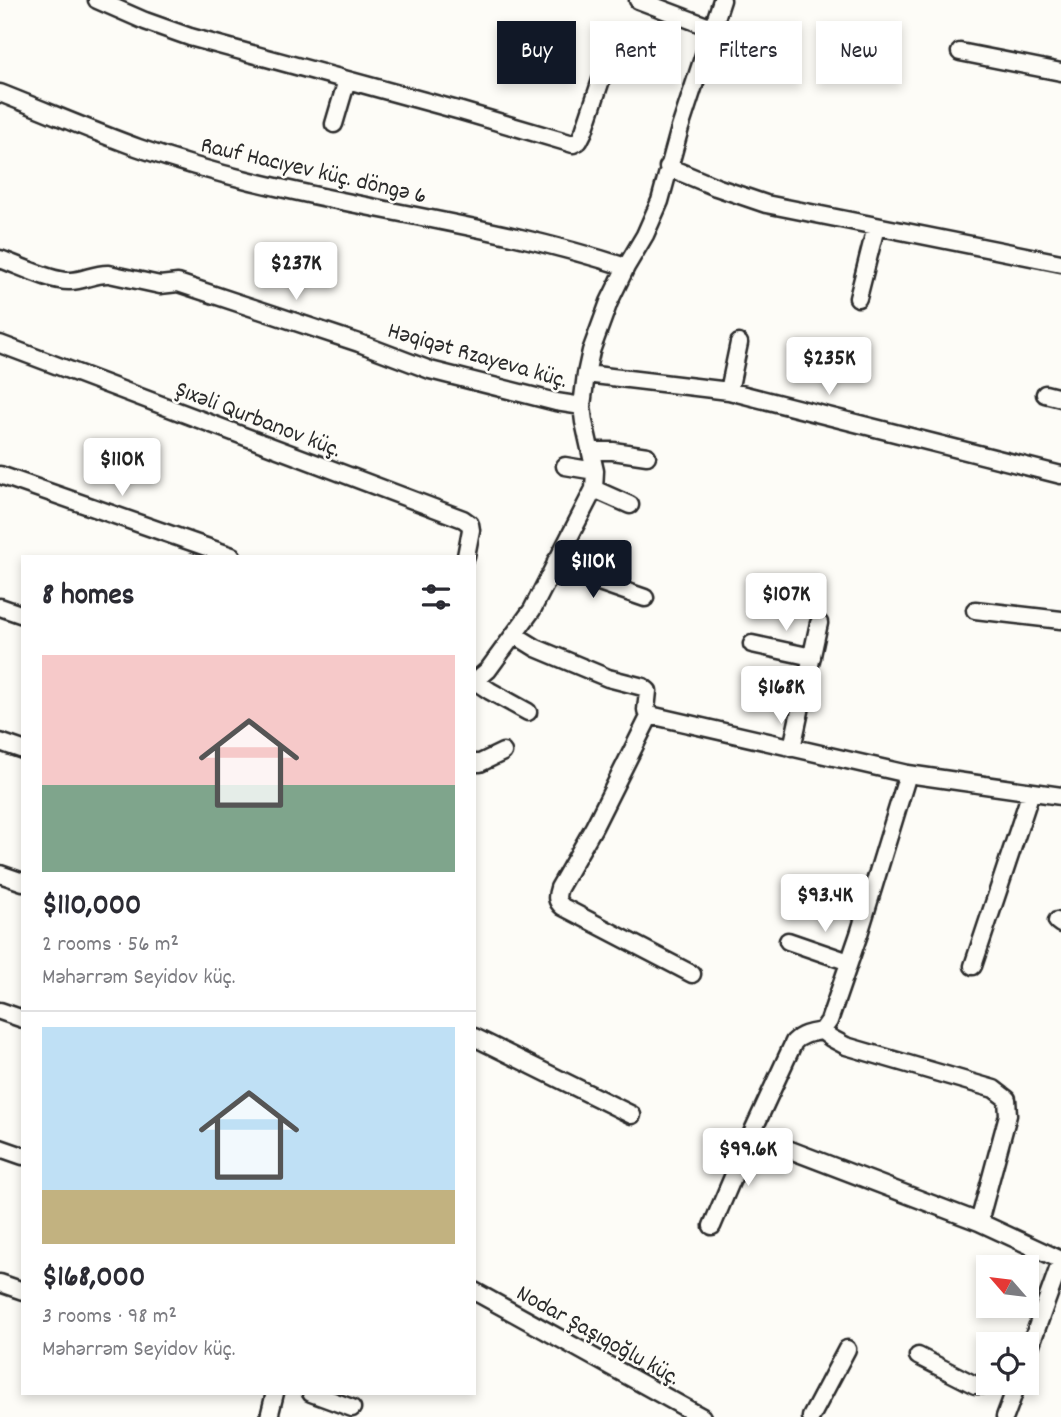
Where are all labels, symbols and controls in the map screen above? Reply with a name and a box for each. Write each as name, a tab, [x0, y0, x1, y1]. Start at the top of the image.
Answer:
chip: Buy	[497, 21, 576, 84]
chip: Rent	[590, 21, 681, 84]
chip: Filters	[695, 21, 802, 84]
chip: New	[816, 21, 902, 84]
street label: Rauf Hacıyev küç. döngə 6	[197, 129, 430, 214]
pin: $237K	[247, 243, 345, 302]
text: $237K	[270, 248, 322, 281]
street label: Həqiqət Rzayeva küç.	[383, 315, 571, 399]
pin: $235K	[780, 338, 878, 397]
text: $235K	[802, 343, 856, 376]
street label: Şıxəli Qurbanov küç.	[170, 374, 346, 468]
pin: $110K	[73, 438, 171, 498]
text: $110K	[100, 444, 144, 477]
pin: $110K	[544, 540, 642, 600]
text: $110K	[571, 546, 615, 579]
pin: $107K	[737, 574, 835, 633]
text: 8 homes	[42, 576, 134, 619]
icon: filters	[417, 578, 455, 616]
text: $107K	[762, 579, 810, 612]
pin: $168K	[732, 666, 830, 726]
text: $168K	[757, 672, 805, 705]
icon: home	[186, 700, 312, 826]
pin: $93.4K	[768, 874, 882, 934]
text: $93.4K	[797, 880, 853, 913]
text: $110,000	[42, 886, 141, 929]
text: 2 rooms · 56 m²	[42, 929, 179, 962]
text: Məhərrəm Seyidov küç.	[42, 962, 236, 995]
icon: home	[186, 1072, 312, 1198]
pin: $99.6K	[691, 1128, 805, 1188]
text: $99.6K	[719, 1134, 777, 1167]
north arrow	[976, 1255, 1040, 1318]
map controls	[976, 1255, 1039, 1395]
text: $168,000	[42, 1258, 145, 1301]
street label: Nodar Şaşıqoğlu küç.	[509, 1277, 686, 1396]
text: 3 rooms · 98 m²	[42, 1301, 177, 1334]
button: locate	[976, 1332, 1039, 1395]
text: Məhərrəm Seyidov küç.	[42, 1334, 236, 1367]

